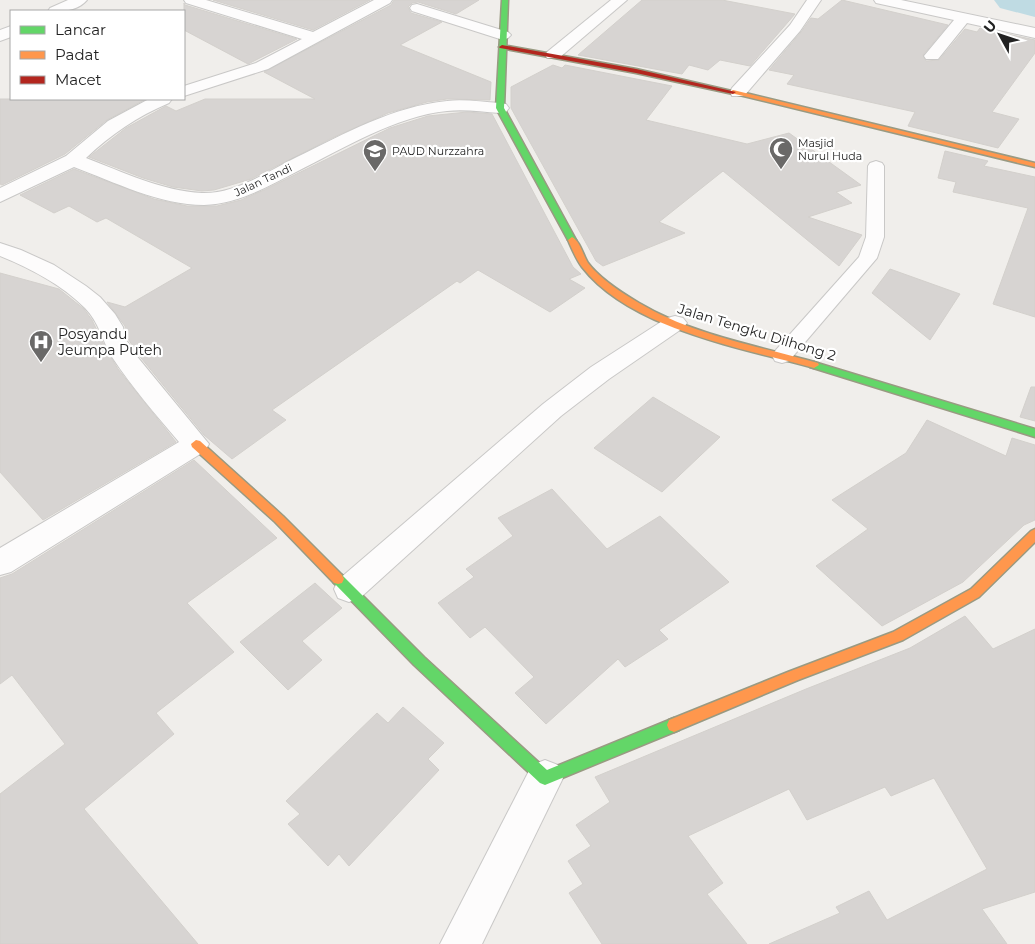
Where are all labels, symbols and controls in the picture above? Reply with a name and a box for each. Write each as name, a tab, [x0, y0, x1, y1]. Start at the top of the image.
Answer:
legend	[10, 10, 185, 100]
north arrow	[975, 10, 1025, 60]
text: U	[980, 17, 1000, 37]
text: Lancar	[55, 20, 106, 39]
text: Padat	[55, 45, 100, 64]
text: Macet	[55, 70, 102, 89]
mosque icon: Masjid Nurul Huda	[768, 136, 794, 170]
place label: Masjid Nurul Huda	[798, 136, 862, 163]
school or university icon: PAUD Nurzzahra	[362, 138, 388, 172]
place label: PAUD Nurzzahra	[392, 144, 484, 158]
street label: Jalan Tandi	[231, 161, 294, 200]
street label: Jalan Tengku Dilhong 2	[675, 299, 838, 365]
place label: Posyandu Jeumpa Puteh	[57, 325, 162, 359]
hospital icon: Posyandu Jeumpa Puteh	[28, 329, 54, 363]

